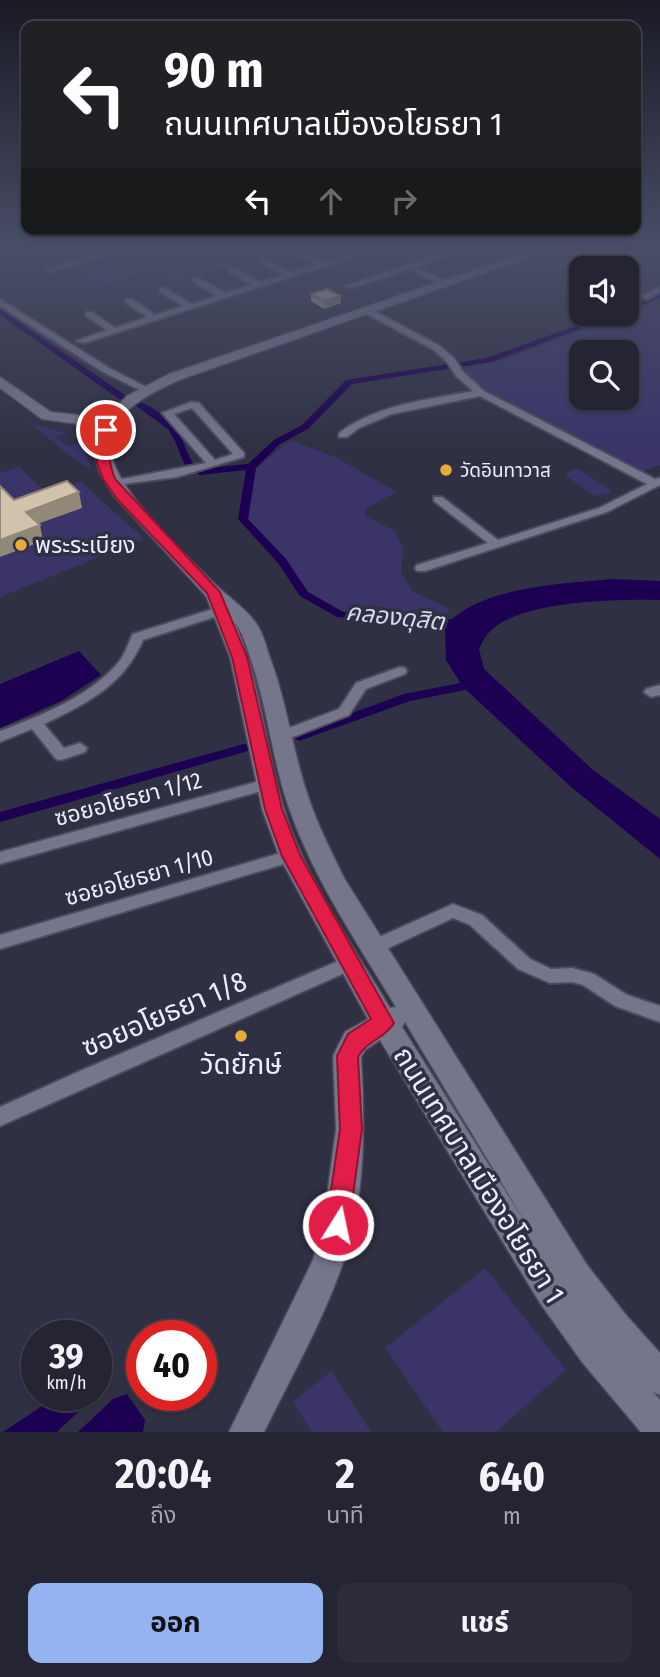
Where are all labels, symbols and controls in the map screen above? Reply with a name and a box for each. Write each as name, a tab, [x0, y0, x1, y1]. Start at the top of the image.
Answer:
text: 90 m	[164, 41, 264, 100]
icon: left	[49, 49, 140, 140]
text: ถนนเทศบาลเมืองอโยธยา 1	[164, 105, 502, 143]
icon: left	[239, 182, 277, 220]
icon: ahead	[312, 182, 350, 220]
icon: right	[385, 182, 423, 220]
map controls	[569, 256, 639, 410]
button: sound	[569, 256, 639, 326]
button: search	[569, 340, 639, 410]
pin	[76, 400, 136, 460]
icon: arrive	[87, 411, 125, 449]
place label: วัดอินทาวาส	[460, 459, 551, 482]
marker: วัดอินทาวาส	[438, 462, 454, 478]
place label: พระระเบียง	[35, 531, 135, 559]
marker: พระระเบียง	[13, 537, 29, 553]
water label: คลองดุสิต	[344, 598, 447, 637]
street label: ซอยอโยธยา 1/12	[51, 766, 205, 832]
street label: ซอยอโยธยา 1/10	[62, 842, 216, 912]
street label: ซอยอโยธยา 1/8	[77, 964, 251, 1064]
marker: วัดยักษ์	[233, 1028, 249, 1044]
street label: ถนนเทศบาลเมืองอโยธยา 1	[387, 1041, 571, 1309]
place label: วัดยักษ์	[200, 1048, 282, 1081]
position arrow	[301, 1188, 375, 1262]
speed limit sign: 40	[126, 1320, 217, 1411]
text: 39	[49, 1335, 84, 1377]
text: km/h	[46, 1372, 87, 1394]
text: 20:04	[115, 1449, 211, 1499]
text: 2	[335, 1449, 355, 1499]
text: 640	[479, 1452, 545, 1502]
text: ถึง	[150, 1501, 176, 1529]
text: นาที	[326, 1501, 364, 1529]
text: m	[503, 1502, 521, 1530]
button: ออก	[28, 1583, 323, 1663]
button: แชร์	[337, 1583, 632, 1663]

